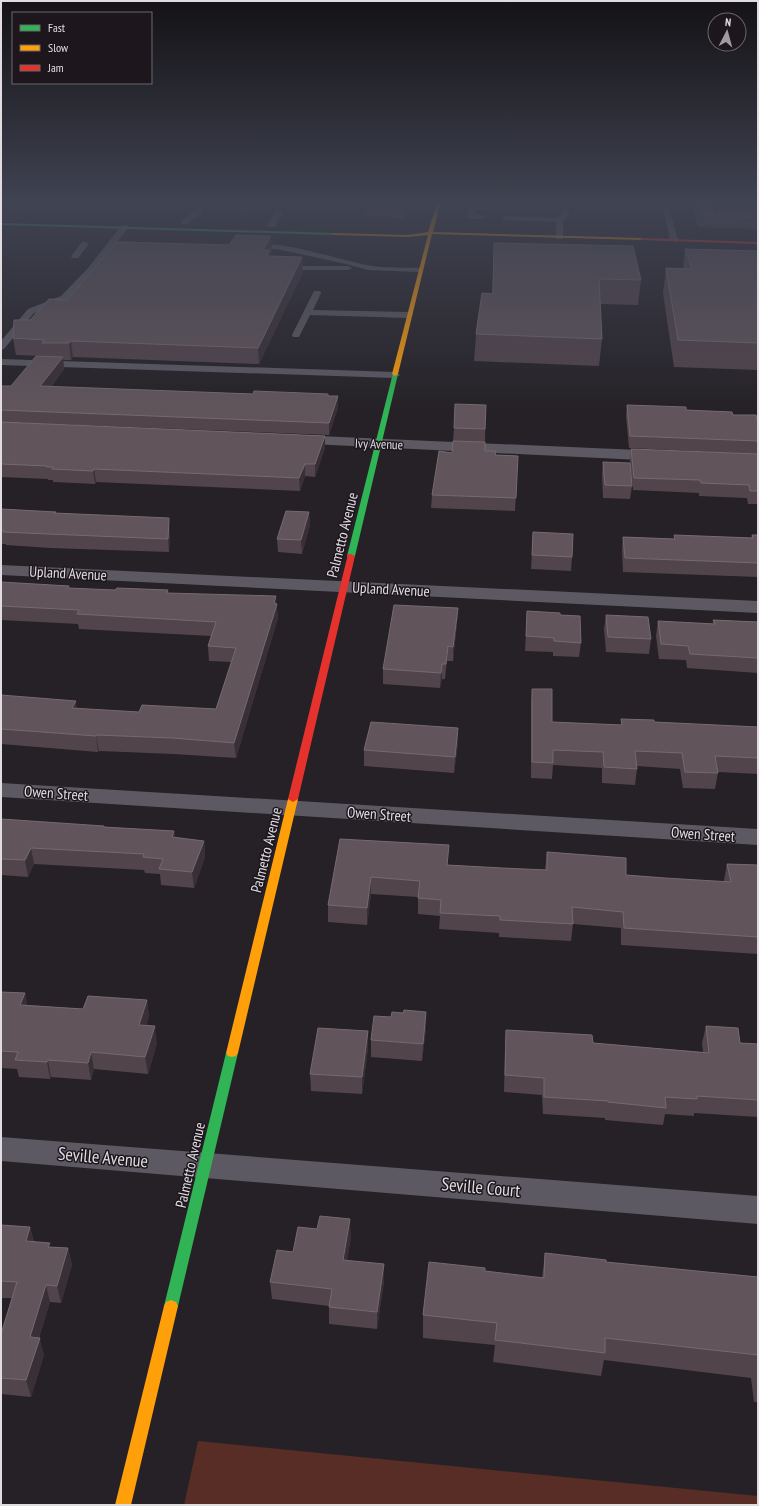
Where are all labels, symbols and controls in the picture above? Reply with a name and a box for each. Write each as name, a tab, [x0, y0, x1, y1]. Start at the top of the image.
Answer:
legend	[12, 12, 152, 84]
north arrow	[707, 12, 747, 52]
text: N	[724, 15, 732, 29]
text: Fast	[48, 20, 66, 35]
text: Slow	[48, 40, 69, 55]
text: Jam	[47, 60, 64, 75]
street label: Ivy Avenue	[355, 435, 403, 453]
street label: Palmetto Avenue	[322, 490, 362, 580]
street label: Upland Avenue	[29, 561, 107, 585]
street label: Upland Avenue	[352, 577, 430, 601]
street label: Owen Street	[23, 781, 89, 805]
street label: Owen Street	[346, 802, 412, 826]
street label: Palmetto Avenue	[246, 805, 286, 895]
street label: Owen Street	[670, 822, 736, 846]
street label: Palmetto Avenue	[171, 1120, 209, 1210]
street label: Seville Avenue	[57, 1142, 149, 1172]
street label: Seville Court	[441, 1172, 521, 1202]

